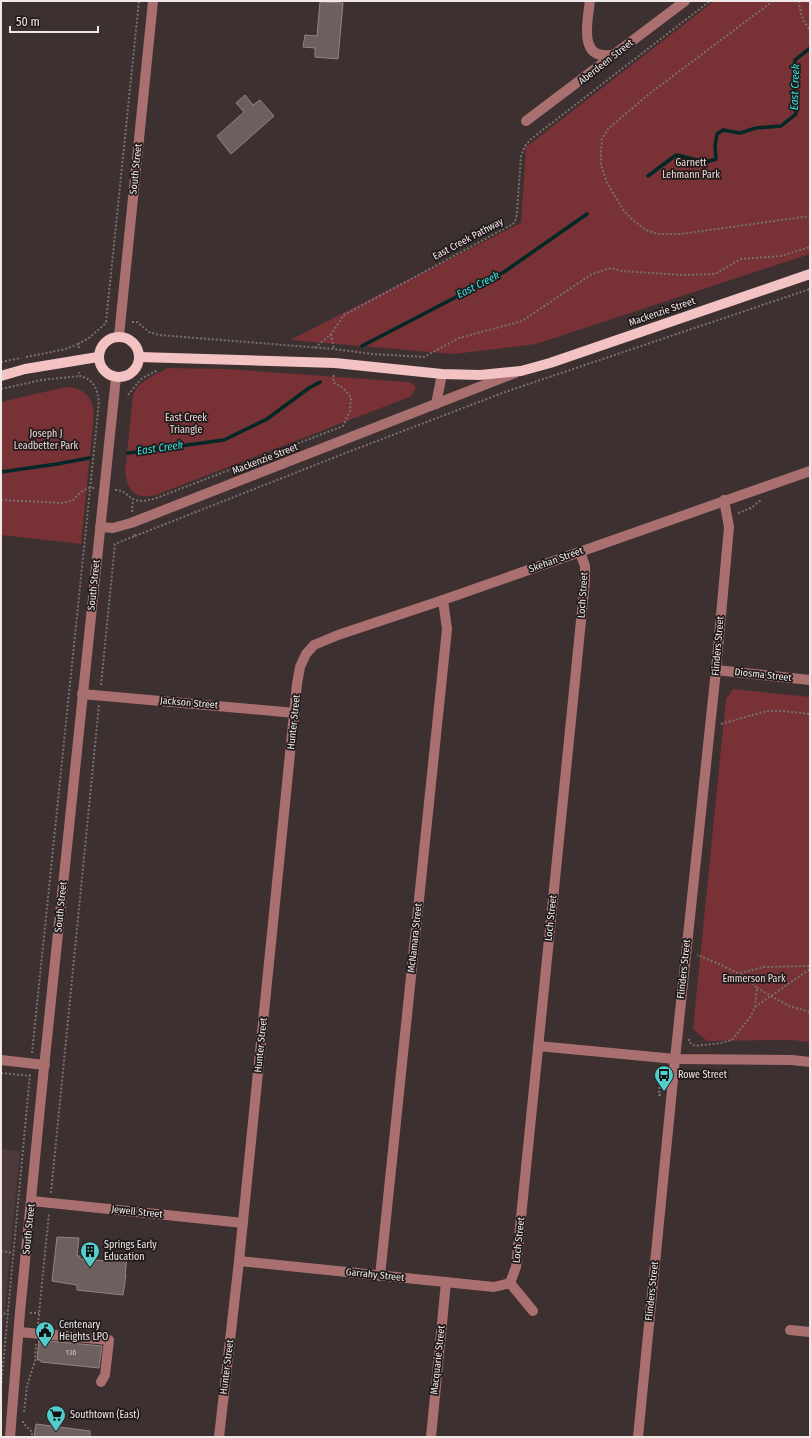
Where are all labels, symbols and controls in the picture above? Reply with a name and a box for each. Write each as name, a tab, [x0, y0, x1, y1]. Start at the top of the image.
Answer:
scale bar	[10, 8, 98, 34]
text: 50 m	[16, 15, 40, 29]
street label: Aberdeen Street	[576, 36, 636, 87]
water label: East Creek	[788, 63, 802, 110]
street label: South Street	[127, 142, 145, 195]
park label: Garnett Lehmann Park	[662, 157, 720, 181]
street label: East Creek Pathway	[431, 215, 506, 263]
water label: East Creek	[454, 268, 502, 301]
street label: Mackenzie Street	[627, 295, 697, 329]
park label: East Creek Triangle	[165, 412, 207, 436]
park label: Joseph J Leadbetter Park	[14, 428, 79, 452]
water label: East Creek	[136, 438, 184, 458]
street label: Mackenzie Street	[230, 441, 300, 477]
street label: Skehan Street	[527, 544, 585, 575]
street label: South Street	[85, 558, 103, 611]
street label: Loch Street	[575, 571, 591, 618]
street label: Flinders Street	[709, 615, 727, 676]
street label: Diosma Street	[734, 666, 793, 684]
street label: Hunter Street	[285, 693, 303, 750]
street label: Jackson Street	[159, 694, 219, 712]
street label: South Street	[52, 880, 70, 933]
street label: Loch Street	[543, 894, 559, 941]
street label: McNamara Street	[405, 902, 425, 973]
street label: Flinders Street	[675, 938, 693, 999]
park label: Emmerson Park	[722, 973, 786, 985]
street label: Hunter Street	[252, 1016, 270, 1073]
bus stop icon: Rowe Street	[653, 1064, 675, 1092]
place label: Rowe Street	[678, 1069, 728, 1081]
street label: South Street	[20, 1202, 38, 1255]
street label: Jewell Street	[111, 1203, 164, 1221]
street label: Loch Street	[511, 1216, 527, 1263]
place label: Springs Early Education	[104, 1239, 157, 1263]
building icon: Springs Early Education	[79, 1240, 101, 1268]
street label: Flinders Street	[643, 1260, 661, 1321]
street label: Garrahy Street	[345, 1266, 406, 1284]
place label: Centenary Heights LPO	[59, 1319, 108, 1343]
public building icon: Centenary Heights LPO	[34, 1320, 56, 1348]
street label: Macquarie Street	[428, 1324, 448, 1395]
street label: Hunter Street	[218, 1338, 236, 1395]
house number: 136	[66, 1348, 76, 1357]
supermarket icon: Southtown (East)	[45, 1404, 67, 1432]
place label: Southtown (East)	[70, 1408, 139, 1421]

